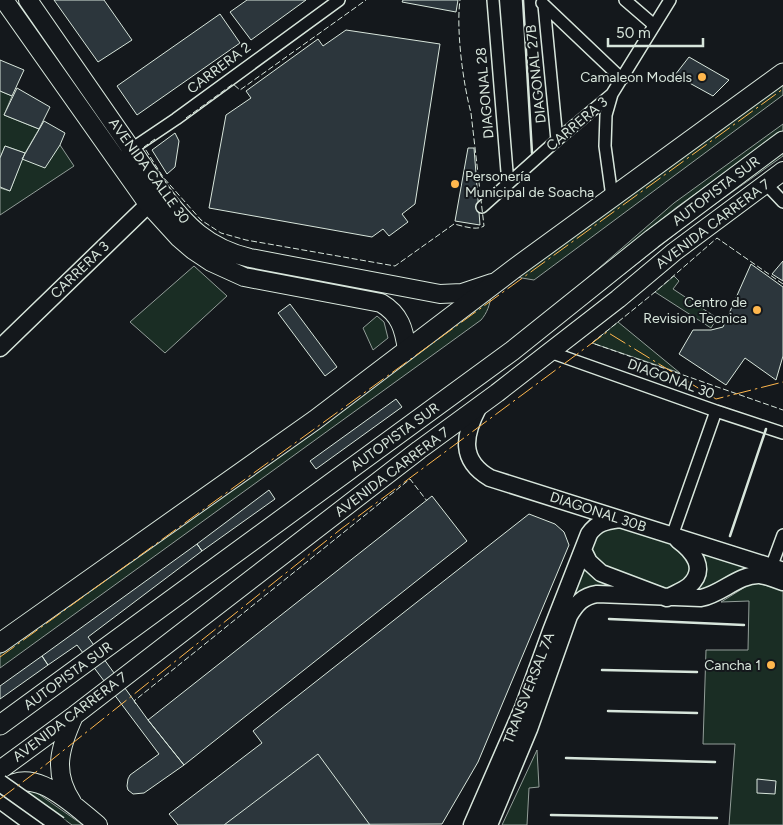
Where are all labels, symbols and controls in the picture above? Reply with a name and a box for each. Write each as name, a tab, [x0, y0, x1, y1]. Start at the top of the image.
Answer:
scale bar	[608, 15, 703, 47]
street label: DIAGONAL 27B	[522, 24, 550, 124]
text: 50 m	[616, 24, 651, 42]
street label: CARRERA 2	[184, 39, 254, 97]
street label: DIAGONAL 28	[473, 47, 497, 139]
place label: Camaleon Models	[580, 69, 692, 86]
marker: Camaleon Models	[696, 71, 708, 83]
street label: CARRERA 3	[543, 93, 611, 155]
street label: AVENIDA CALLE 30	[105, 115, 193, 227]
street label: AUTOPISTA SUR	[669, 152, 763, 229]
place label: Personería Municipal de Soacha	[465, 168, 594, 201]
street label: AVENIDA CARRERA 7	[652, 175, 774, 273]
marker: Personería Municipal de Soacha	[449, 178, 461, 190]
street label: CARRERA 3	[47, 238, 113, 302]
place label: Centro de Revision Tecnica	[643, 294, 747, 327]
marker: Centro de Revision Tecnica	[751, 304, 763, 316]
street label: DIAGONAL 30	[625, 355, 717, 403]
street label: AUTOPISTA SUR	[347, 399, 443, 475]
street label: AVENIDA CARRERA 7	[331, 423, 453, 521]
street label: DIAGONAL 30B	[548, 488, 648, 536]
street label: TRANSVERSAL 7A	[500, 629, 558, 746]
street label: AUTOPISTA SUR	[20, 638, 116, 714]
place label: Cancha 1	[704, 657, 761, 674]
marker: Cancha 1	[765, 659, 777, 671]
street label: AVENIDA CARRERA 7	[9, 668, 131, 766]

